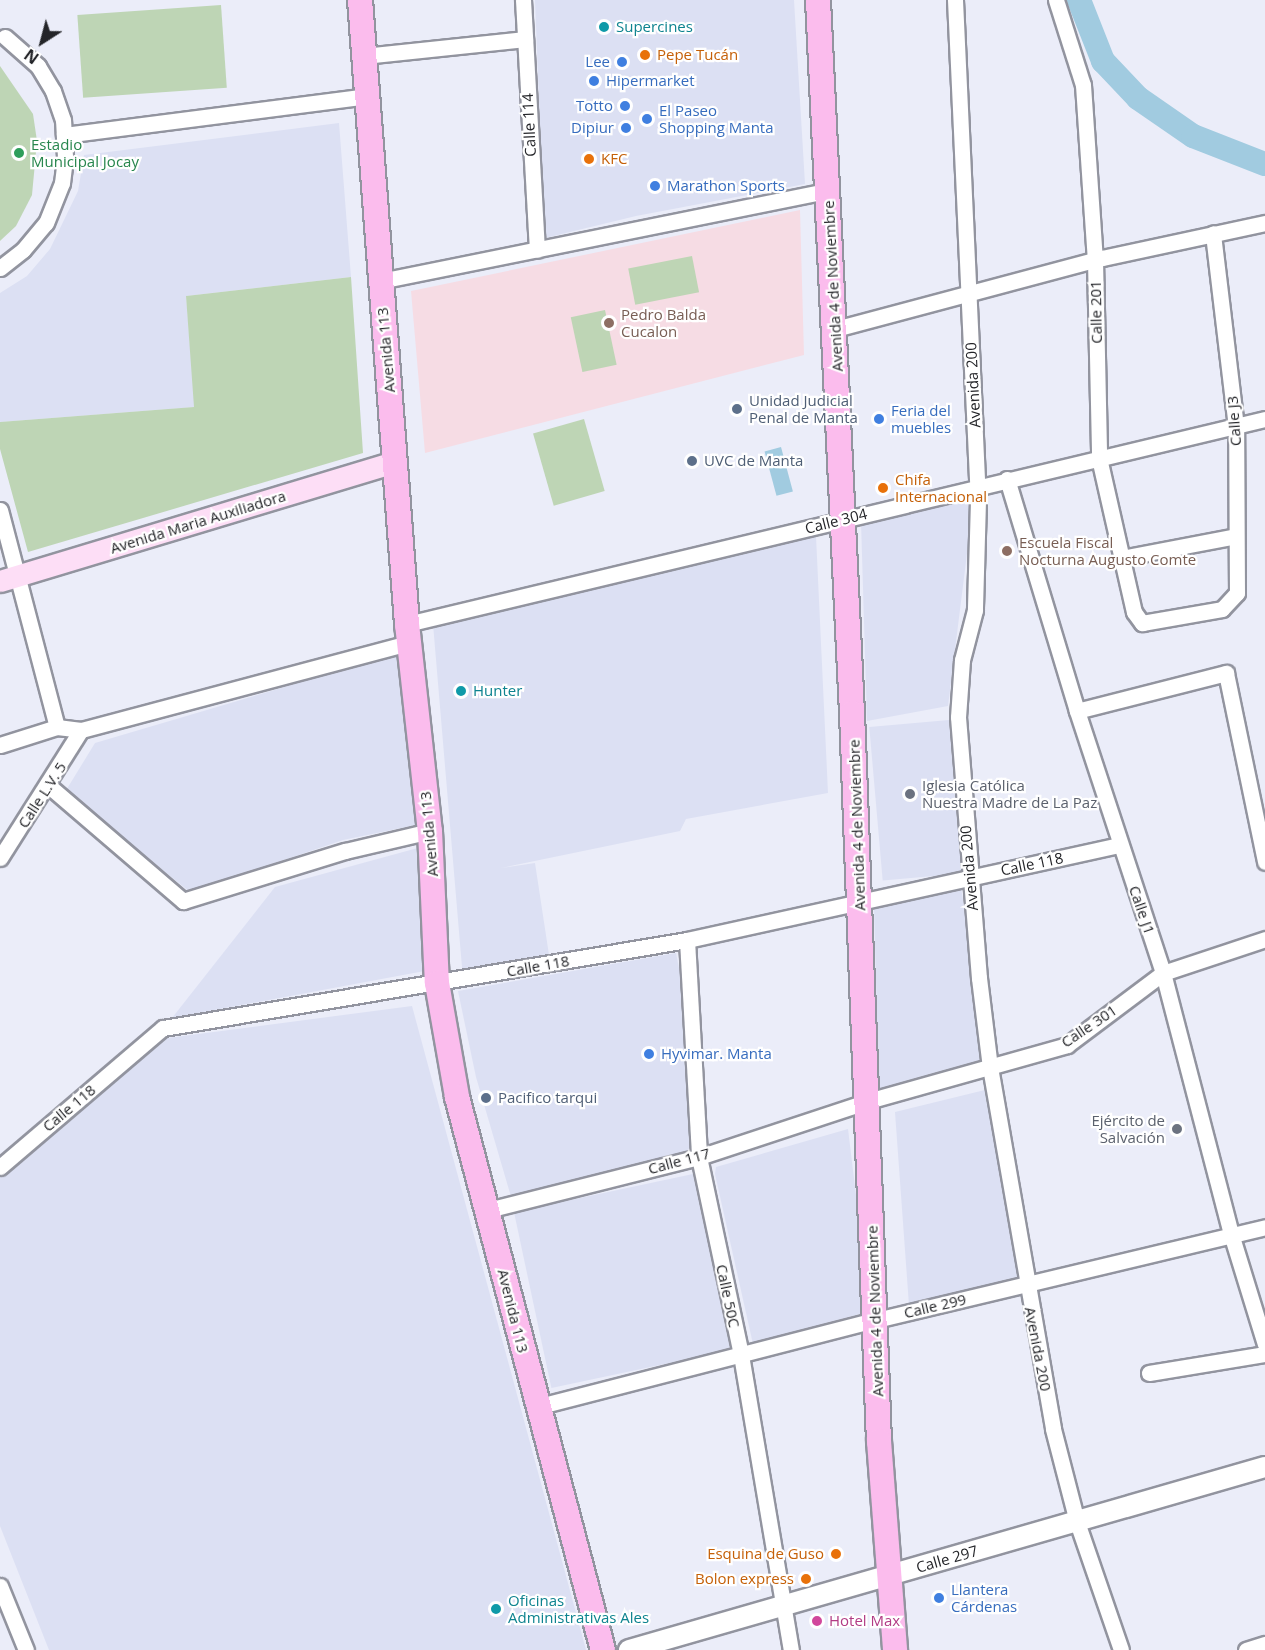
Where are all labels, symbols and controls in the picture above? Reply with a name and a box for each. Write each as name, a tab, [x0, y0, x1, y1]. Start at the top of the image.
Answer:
north arrow	[12, 12, 72, 72]
place label: Supercines	[616, 18, 693, 36]
marker: Supercines	[597, 20, 611, 34]
text: N	[20, 44, 43, 69]
place label: Pepe Tucán	[657, 46, 738, 64]
marker: Pepe Tucán	[638, 48, 652, 62]
place label: Lee	[585, 53, 610, 71]
marker: Lee	[615, 55, 629, 69]
place label: Hipermarket	[606, 72, 695, 90]
marker: Hipermarket	[587, 74, 601, 88]
street label: Calle 114	[518, 93, 540, 157]
place label: Totto	[576, 97, 613, 115]
marker: Totto	[618, 99, 632, 113]
place label: El Paseo Shopping Manta	[659, 101, 774, 136]
marker: El Paseo Shopping Manta	[640, 112, 654, 126]
place label: Dipiur	[571, 119, 614, 137]
marker: Dipiur	[619, 121, 633, 135]
place label: Estadio Municipal Jocay	[31, 135, 139, 170]
marker: Estadio Municipal Jocay	[12, 146, 26, 160]
place label: KFC	[601, 150, 627, 168]
marker: KFC	[582, 152, 596, 166]
place label: Marathon Sports	[667, 177, 785, 195]
marker: Marathon Sports	[648, 179, 662, 193]
street label: Avenida 4 de Noviembre	[820, 200, 846, 372]
street label: Calle 201	[1086, 280, 1106, 344]
place label: Pedro Balda Cucalon	[621, 305, 706, 340]
street label: Avenida 113	[373, 307, 399, 393]
marker: Pedro Balda Cucalon	[602, 316, 616, 330]
street label: Avenida 200	[962, 342, 984, 428]
place label: Unidad Judicial Penal de Manta	[749, 391, 858, 426]
street label: Calle J3	[1223, 395, 1245, 447]
place label: Feria del muebles	[891, 401, 951, 436]
marker: Unidad Judicial Penal de Manta	[730, 402, 744, 416]
marker: Feria del muebles	[872, 412, 886, 426]
place label: UVC de Manta	[704, 452, 803, 470]
marker: UVC de Manta	[685, 454, 699, 468]
place label: Chifa Internacional	[895, 470, 987, 505]
marker: Chifa Internacional	[876, 481, 890, 495]
street label: Avenida Maria Auxiliadora	[108, 487, 288, 557]
street label: Calle 304	[803, 505, 869, 537]
place label: Escuela Fiscal Nocturna Augusto Comte	[1019, 533, 1196, 568]
marker: Escuela Fiscal Nocturna Augusto Comte	[1000, 544, 1014, 558]
place label: Hunter	[473, 682, 522, 700]
marker: Hunter	[454, 684, 468, 698]
street label: Avenida 4 de Noviembre	[845, 739, 869, 911]
street label: Calle L.V. 5	[14, 759, 70, 831]
place label: Iglesia Católica Nuestra Madre de La Paz	[922, 776, 1097, 811]
marker: Iglesia Católica Nuestra Madre de La Paz	[903, 787, 917, 801]
street label: Avenida 113	[416, 791, 442, 877]
street label: Avenida 200	[956, 825, 982, 911]
street label: Calle 118	[999, 849, 1065, 879]
street label: Calle J1	[1125, 883, 1159, 937]
street label: Calle 118	[505, 952, 571, 980]
street label: Calle 301	[1058, 1001, 1120, 1051]
place label: Hyvimar. Manta	[661, 1045, 772, 1063]
marker: Hyvimar. Manta	[642, 1047, 656, 1061]
street label: Calle 118	[39, 1081, 99, 1135]
place label: Pacifico tarqui	[498, 1089, 597, 1107]
marker: Pacifico tarqui	[479, 1091, 493, 1105]
place label: Ejército de Salvación	[1091, 1111, 1165, 1146]
marker: Ejército de Salvación	[1170, 1122, 1184, 1136]
street label: Calle 117	[646, 1144, 712, 1178]
street label: Avenida 4 de Noviembre	[863, 1225, 887, 1397]
street label: Calle 50C	[713, 1263, 743, 1329]
street label: Avenida 113	[494, 1267, 532, 1355]
street label: Calle 299	[902, 1290, 968, 1322]
street label: Avenida 200	[1021, 1305, 1055, 1393]
street label: Calle 297	[914, 1542, 980, 1576]
place label: Esquina de Guso	[707, 1545, 824, 1563]
marker: Esquina de Guso	[829, 1547, 843, 1561]
place label: Bolon express	[695, 1570, 794, 1588]
marker: Bolon express	[799, 1572, 813, 1586]
place label: Llantera Cárdenas	[951, 1580, 1017, 1615]
place label: Oficinas Administrativas Ales	[508, 1591, 649, 1626]
marker: Llantera Cárdenas	[932, 1591, 946, 1605]
marker: Oficinas Administrativas Ales	[489, 1602, 503, 1616]
place label: Hotel Max	[829, 1612, 900, 1630]
marker: Hotel Max	[810, 1614, 824, 1628]

